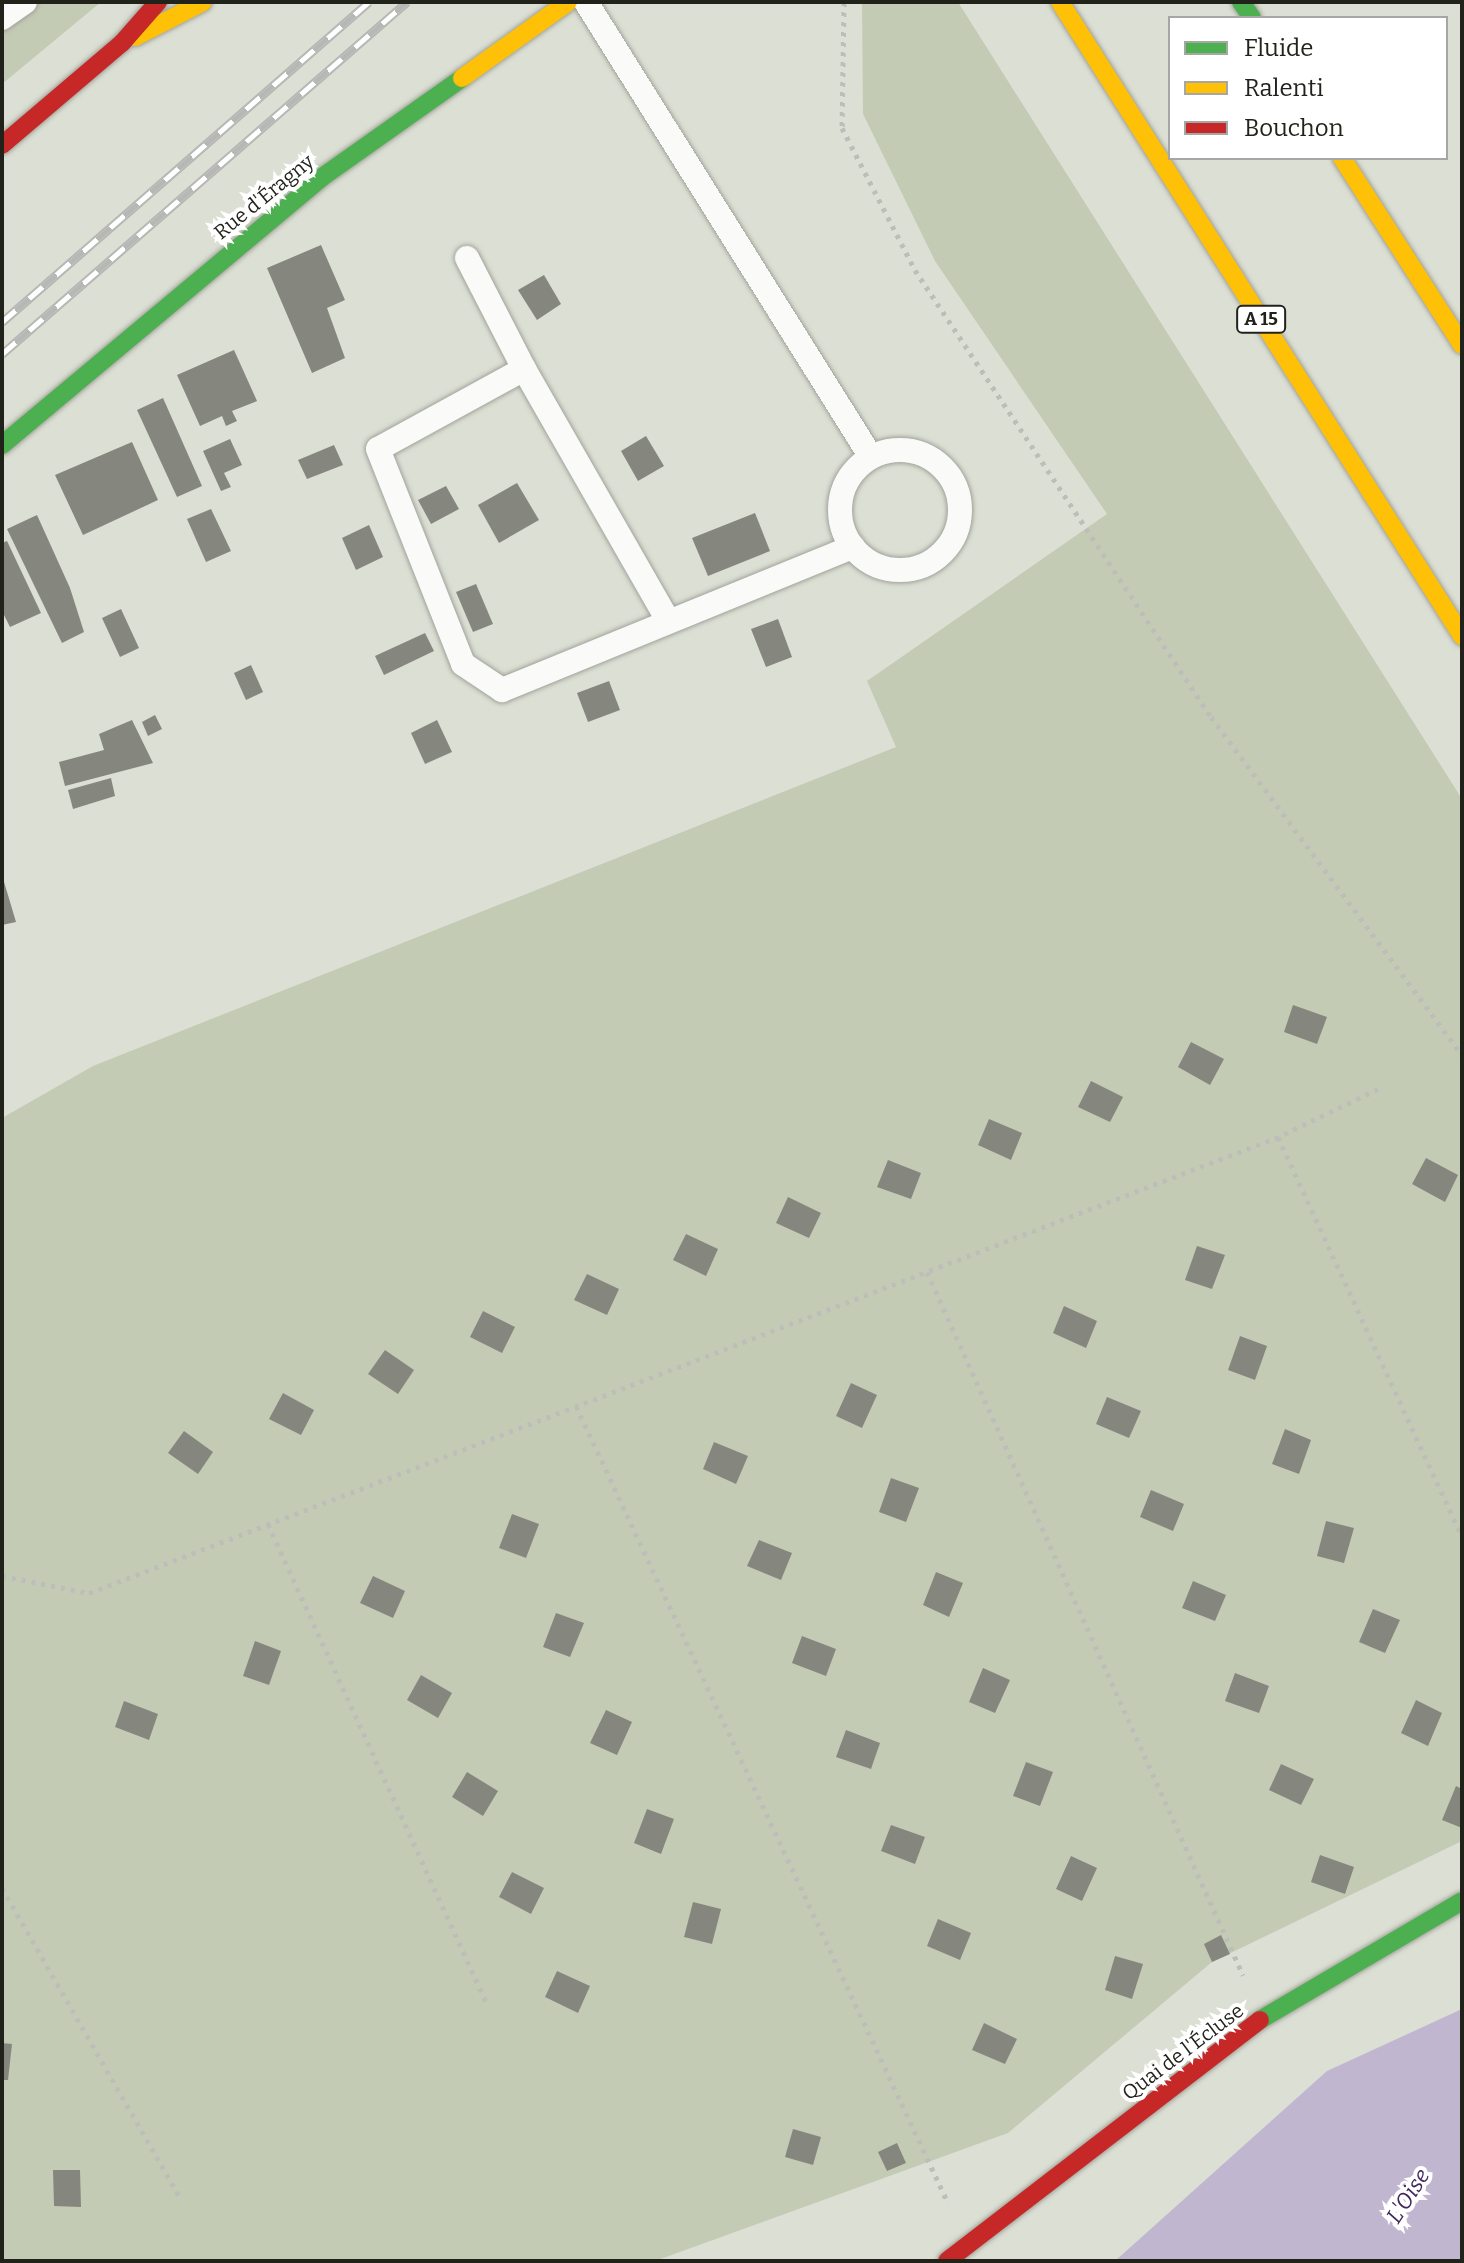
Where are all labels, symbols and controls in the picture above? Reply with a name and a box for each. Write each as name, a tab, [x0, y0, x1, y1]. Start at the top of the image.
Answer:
legend	[1168, 16, 1448, 160]
text: Fluide	[1244, 34, 1313, 62]
text: Ralenti	[1244, 74, 1324, 102]
text: Bouchon	[1244, 114, 1344, 142]
street label: Rue d'Éragny	[209, 150, 319, 244]
road number: A 15	[1235, 305, 1287, 333]
street label: Quai de l'Écluse	[1118, 1999, 1248, 2105]
water label: L'Oise	[1381, 2164, 1435, 2228]

